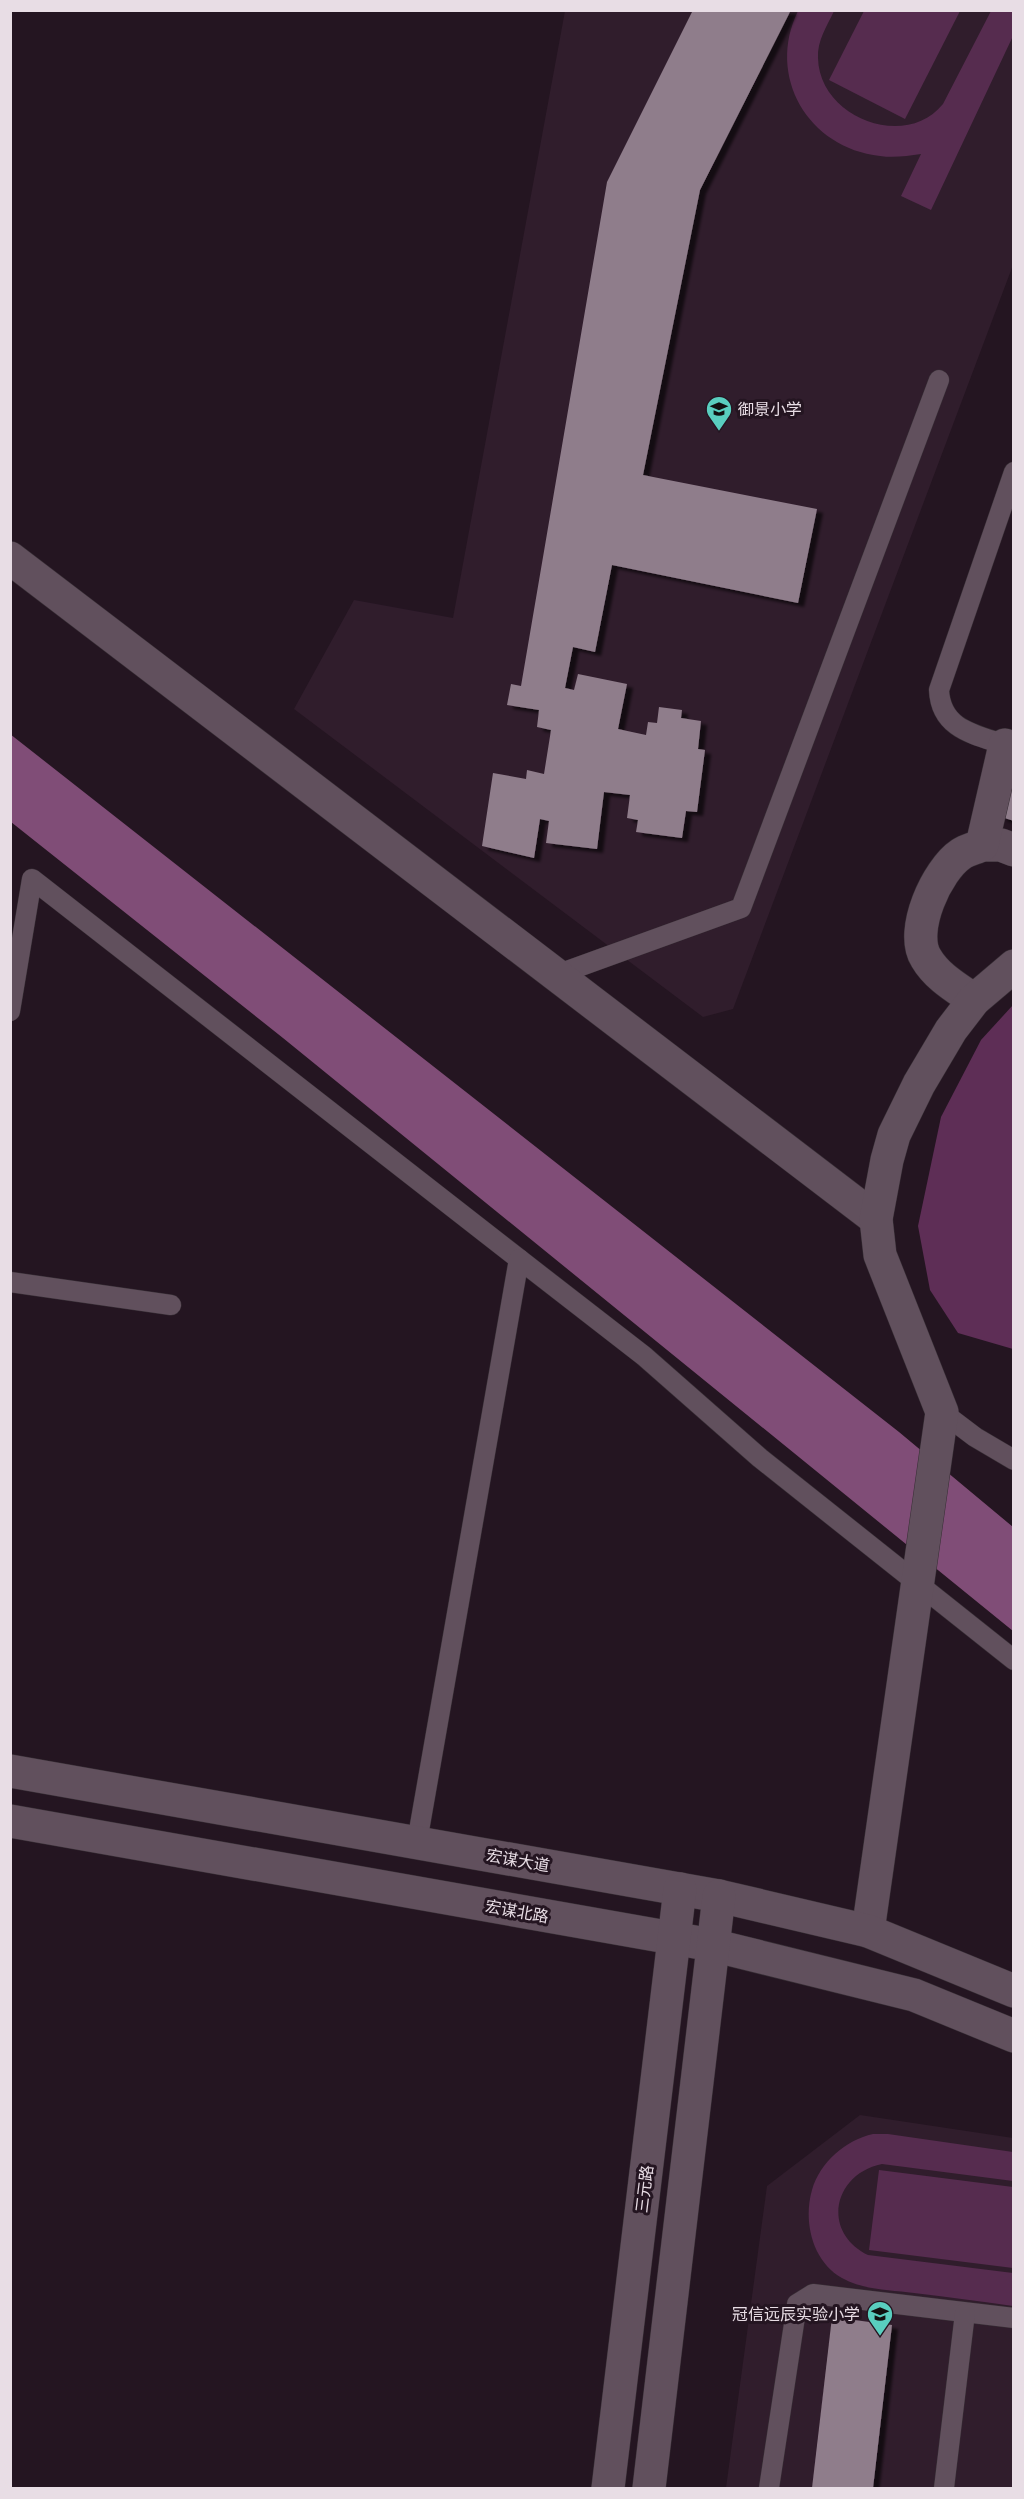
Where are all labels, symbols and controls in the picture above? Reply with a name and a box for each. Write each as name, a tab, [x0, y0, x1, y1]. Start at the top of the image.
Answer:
school or university icon: 御景小学	[704, 394, 734, 432]
place label: 御景小学	[738, 400, 802, 419]
street label: 宏谋大道	[485, 1846, 551, 1875]
street label: 宏谋北路	[484, 1897, 550, 1926]
street label: 三元路	[632, 2164, 657, 2214]
school or university icon: 冠信远辰实验小学	[865, 2299, 895, 2337]
place label: 冠信远辰实验小学	[732, 2305, 860, 2324]

